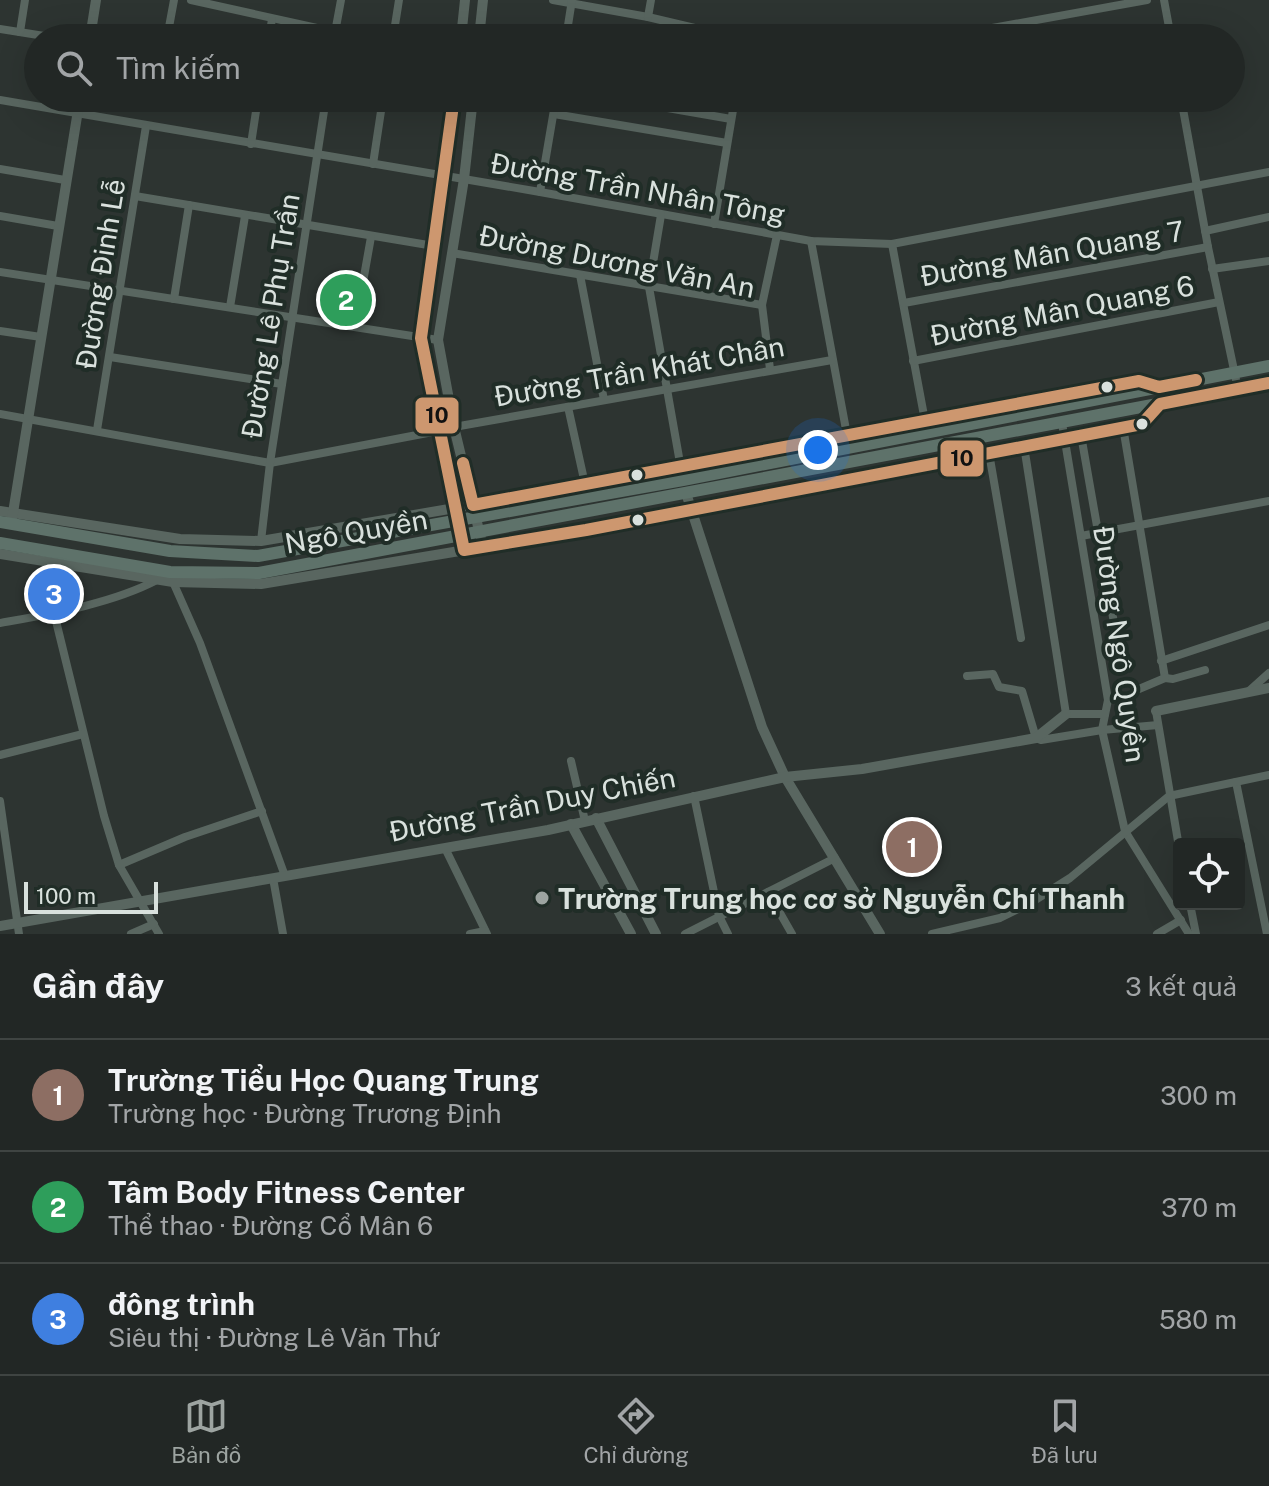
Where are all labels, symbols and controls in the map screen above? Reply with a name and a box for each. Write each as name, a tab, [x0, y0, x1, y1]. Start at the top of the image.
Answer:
search box	[24, 24, 1245, 112]
icon: search	[52, 46, 96, 90]
text: Tìm kiếm	[116, 50, 241, 86]
street label: Đường Trần Nhân Tông	[488, 146, 788, 230]
street label: Đường Đinh Lễ	[69, 177, 131, 371]
street label: Đường Lê Phụ Trần	[234, 191, 306, 441]
street label: Đường Mân Quang 7	[917, 214, 1187, 292]
street label: Đường Dương Văn An	[476, 218, 758, 304]
street label: Đường Mân Quang 6	[927, 268, 1197, 352]
pin: 2	[320, 270, 372, 330]
street label: Đường Trần Khát Chân	[491, 329, 787, 413]
unlabelled marker	[1099, 379, 1115, 395]
line badge: 10	[414, 396, 460, 435]
text: 10	[425, 402, 449, 428]
unlabelled marker	[1134, 416, 1150, 432]
your location	[798, 430, 838, 470]
line badge: 10	[939, 439, 985, 478]
text: 10	[950, 445, 974, 471]
unlabelled marker	[629, 467, 645, 483]
street label: Ngô Quyền	[282, 502, 430, 560]
unlabelled marker	[630, 512, 646, 528]
street label: Đường Ngô Quyền	[1087, 523, 1153, 765]
pin: 3	[28, 564, 80, 624]
street label: Đường Trần Duy Chiến	[386, 760, 678, 848]
pin: 1	[886, 817, 938, 877]
map controls	[1173, 838, 1245, 910]
button: locate	[1173, 838, 1245, 910]
scale bar	[24, 878, 158, 914]
place label: Trường Trung học cơ sở Nguyễn Chí Thanh	[558, 882, 1125, 915]
text: 100 m	[36, 883, 96, 909]
marker: Trường Trung học cơ sở Nguyễn Chí Thanh	[533, 889, 551, 907]
text: Gần đây	[32, 966, 164, 1006]
text: 3 kết quả	[1125, 971, 1237, 1002]
text: Trường Tiểu Học Quang Trung	[108, 1062, 539, 1098]
text: 1	[52, 1080, 64, 1111]
text: 300 m	[1160, 1080, 1237, 1111]
text: Trường học · Đường Trương Định	[108, 1098, 502, 1129]
text: Tâm Body Fitness Center	[108, 1174, 465, 1210]
text: 2	[50, 1192, 66, 1223]
text: 370 m	[1161, 1192, 1237, 1223]
text: Thể thao · Đường Cổ Mân 6	[108, 1210, 433, 1241]
text: đông trình	[108, 1286, 255, 1322]
text: 3	[49, 1304, 67, 1335]
text: 580 m	[1159, 1304, 1237, 1335]
text: Siêu thị · Đường Lê Văn Thứ	[108, 1322, 440, 1353]
tab: Bản đồ	[171, 1394, 241, 1468]
tab: Chỉ đường	[584, 1394, 689, 1468]
tab: Đã lưu	[1031, 1394, 1098, 1468]

